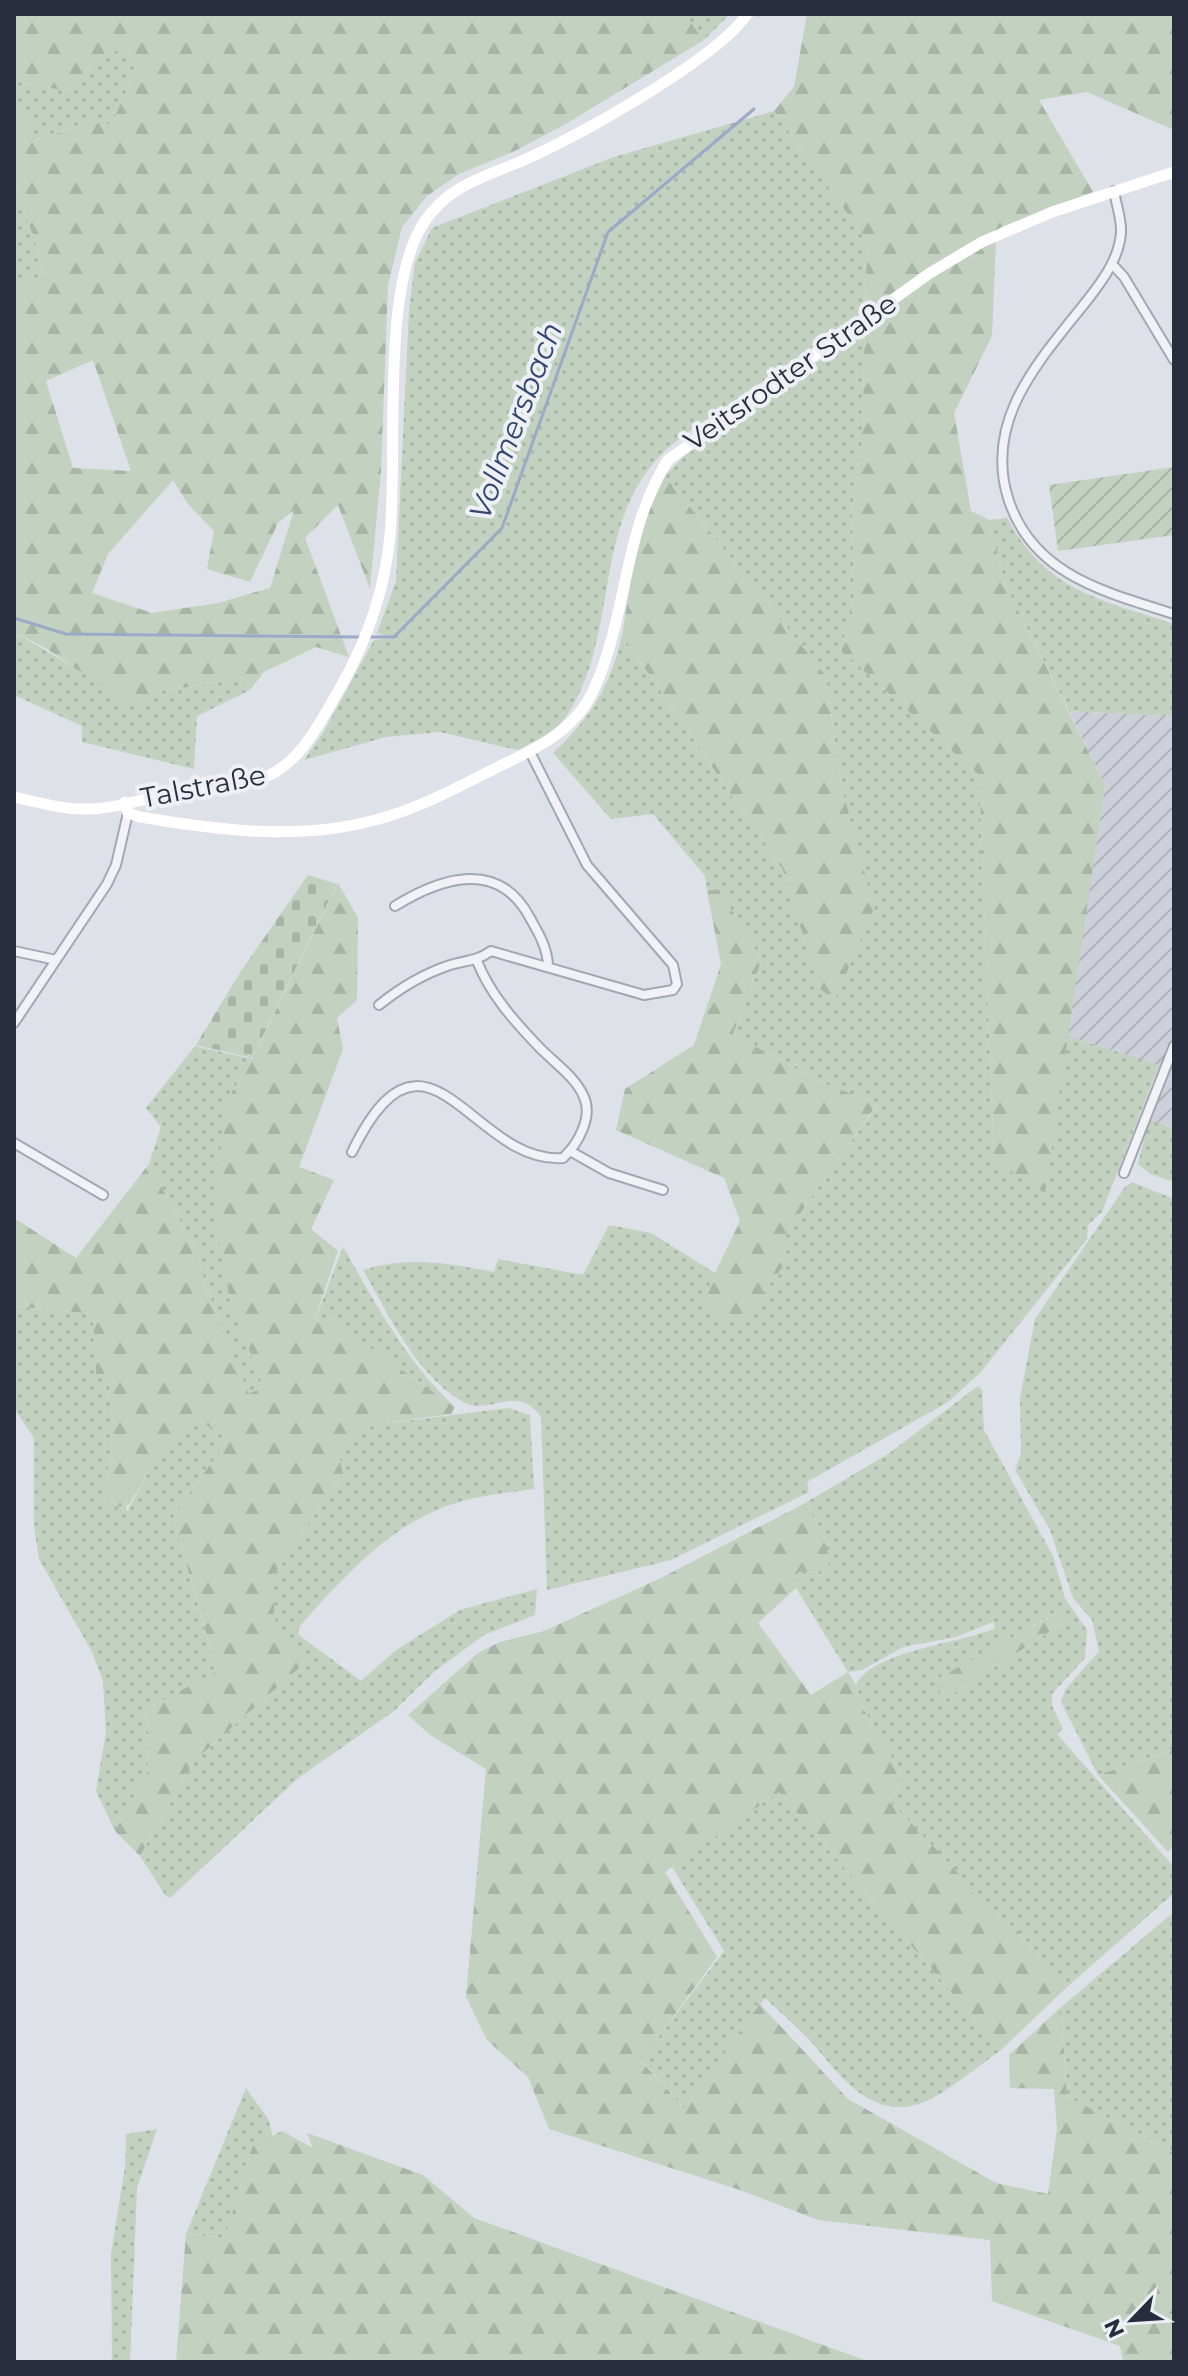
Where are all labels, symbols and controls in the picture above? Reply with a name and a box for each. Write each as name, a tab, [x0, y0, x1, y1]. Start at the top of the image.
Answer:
street label: Veitsrodter Straße	[677, 286, 903, 458]
water label: Vollmersbach	[461, 317, 570, 525]
street label: Talstraße	[138, 757, 268, 815]
north arrow	[1092, 2280, 1172, 2360]
text: N	[1098, 2314, 1130, 2342]

